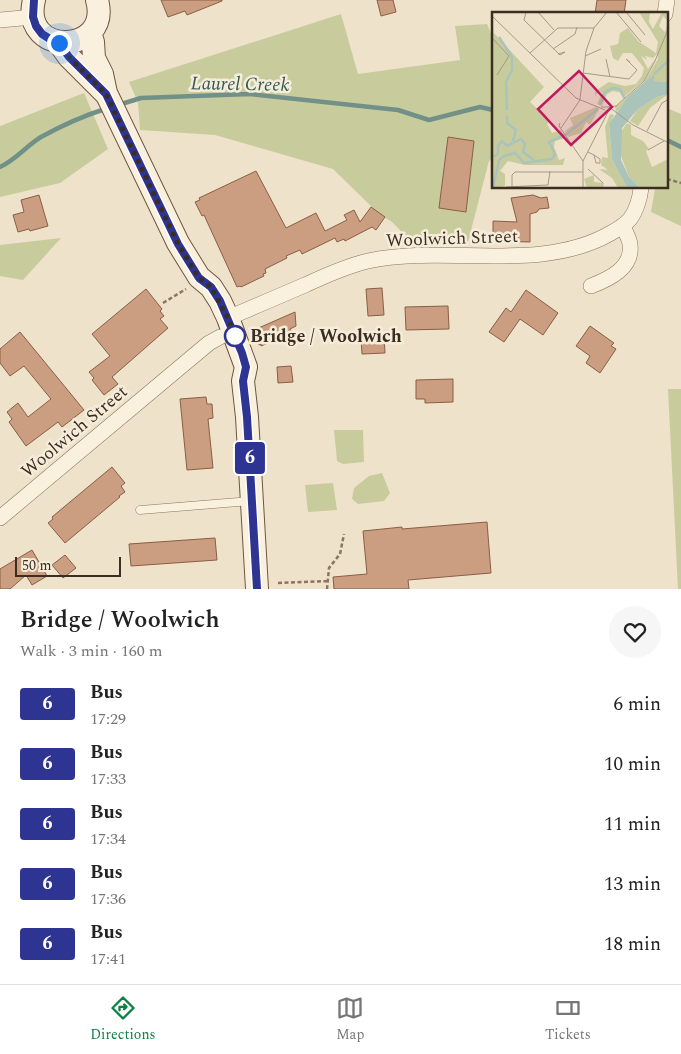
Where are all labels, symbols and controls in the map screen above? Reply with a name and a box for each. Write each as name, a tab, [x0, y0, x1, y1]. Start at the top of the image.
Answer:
inset map	[492, 12, 668, 189]
your location	[47, 31, 72, 56]
water label: Laurel Creek	[190, 69, 290, 100]
street label: Woolwich Street	[386, 223, 519, 254]
place label: Bridge / Woolwich	[250, 323, 402, 350]
marker: Bridge / Woolwich	[224, 325, 246, 347]
street label: Woolwich Street	[15, 379, 134, 484]
line badge: 6	[234, 442, 266, 474]
text: 6	[245, 444, 255, 471]
scale bar	[15, 554, 121, 577]
text: 50 m	[22, 555, 52, 576]
text: Bridge / Woolwich	[20, 602, 220, 638]
button: heart	[609, 606, 661, 658]
text: Walk · 3 min · 160 m	[20, 639, 163, 663]
text: Bus	[90, 678, 123, 707]
text: 6	[42, 690, 53, 717]
text: 6 min	[613, 690, 661, 719]
text: 17:29	[90, 707, 126, 731]
text: Bus	[90, 738, 123, 767]
text: 6	[42, 750, 53, 777]
text: 10 min	[604, 750, 661, 779]
text: 17:33	[90, 767, 126, 791]
text: Bus	[90, 798, 123, 827]
text: 6	[42, 810, 53, 837]
text: 11 min	[604, 810, 661, 839]
text: 17:34	[90, 827, 126, 851]
text: Bus	[90, 858, 123, 887]
text: 6	[42, 870, 53, 897]
text: 13 min	[604, 870, 661, 899]
text: 17:36	[90, 887, 126, 911]
text: Bus	[90, 918, 123, 947]
text: 6	[42, 930, 53, 957]
text: 18 min	[604, 930, 661, 959]
text: 17:41	[90, 947, 126, 971]
tab: Directions	[90, 994, 156, 1045]
tab: Map	[336, 994, 364, 1045]
tab: Tickets	[545, 994, 591, 1045]

